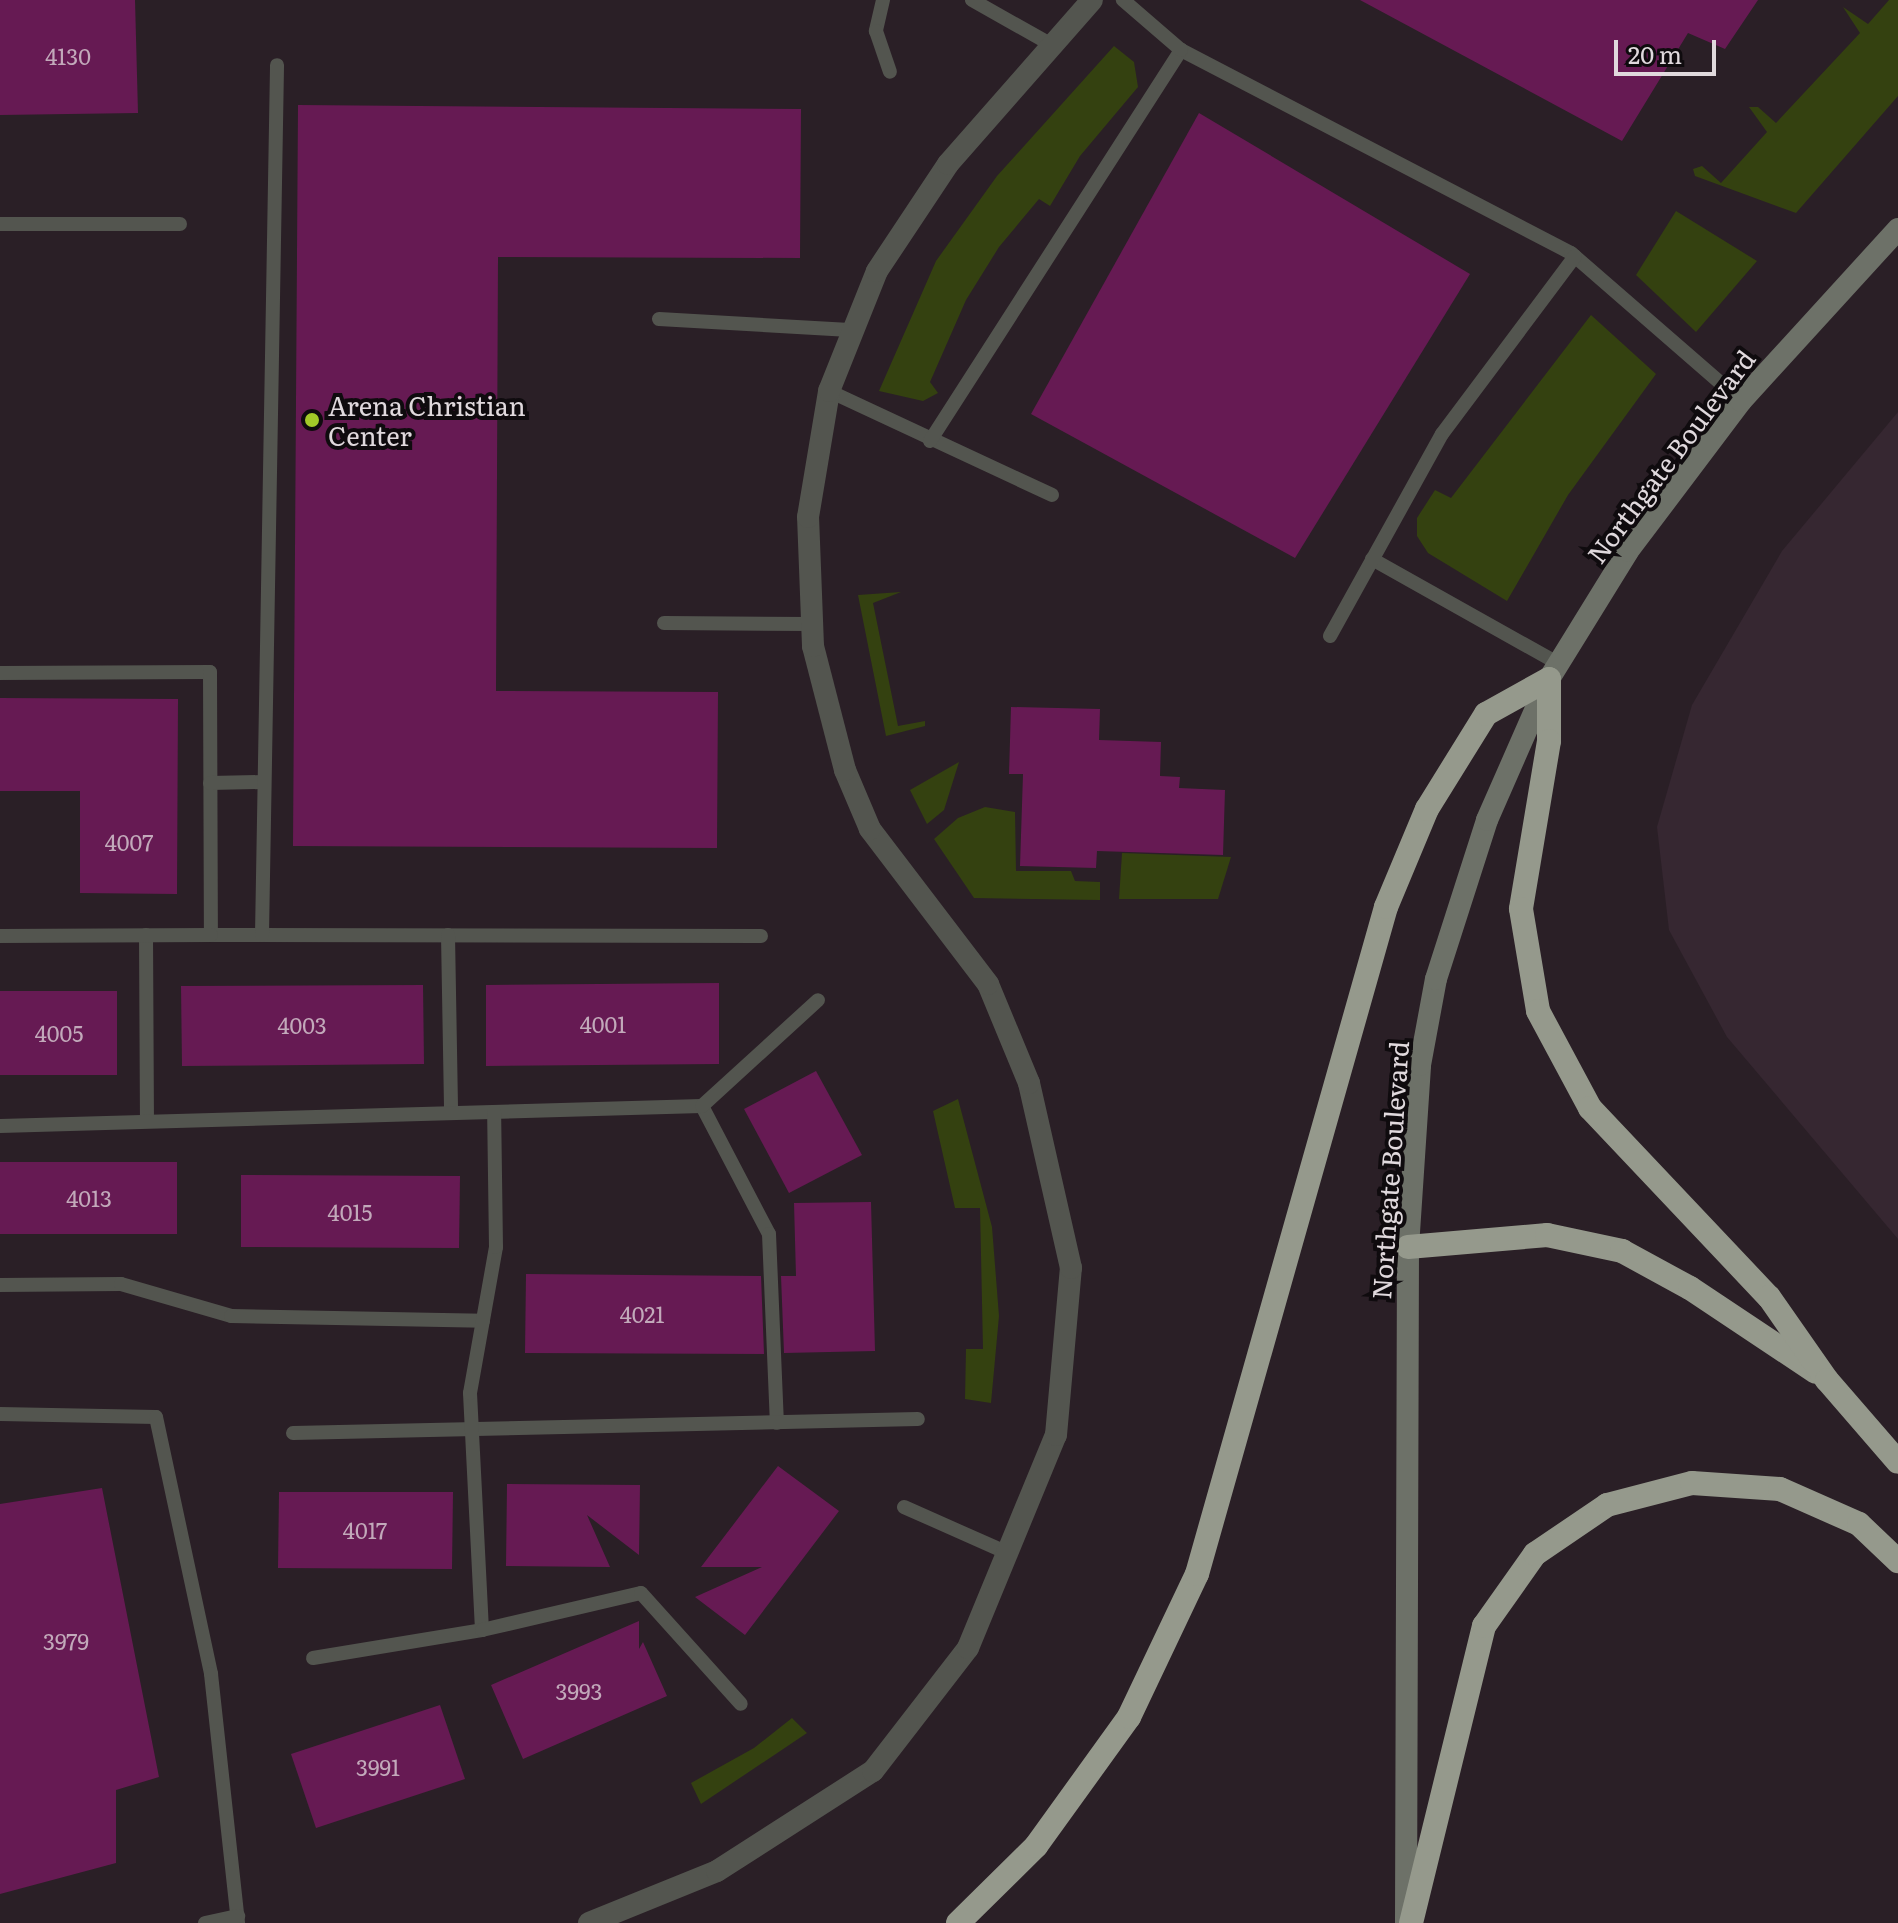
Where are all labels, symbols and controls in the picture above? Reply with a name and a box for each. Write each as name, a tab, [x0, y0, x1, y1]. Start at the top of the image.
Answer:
scale bar	[1618, 24, 1720, 74]
text: 20 m	[1628, 36, 1682, 71]
house number: 4130	[45, 43, 91, 69]
street label: Northgate Boulevard	[1580, 343, 1760, 569]
place label: Arena Christian Center	[328, 389, 526, 450]
marker: Arena Christian Center	[303, 411, 321, 429]
house number: 4007	[105, 829, 153, 855]
house number: 4001	[580, 1011, 626, 1037]
house number: 4003	[277, 1012, 327, 1038]
house number: 4005	[35, 1020, 83, 1046]
street label: Northgate Boulevard	[1364, 1040, 1414, 1300]
house number: 4013	[66, 1185, 112, 1211]
house number: 4015	[328, 1199, 372, 1225]
house number: 4021	[620, 1301, 664, 1327]
house number: 4017	[343, 1517, 387, 1543]
house number: 3979	[43, 1628, 89, 1654]
house number: 3993	[556, 1678, 602, 1704]
house number: 3991	[356, 1754, 400, 1780]

